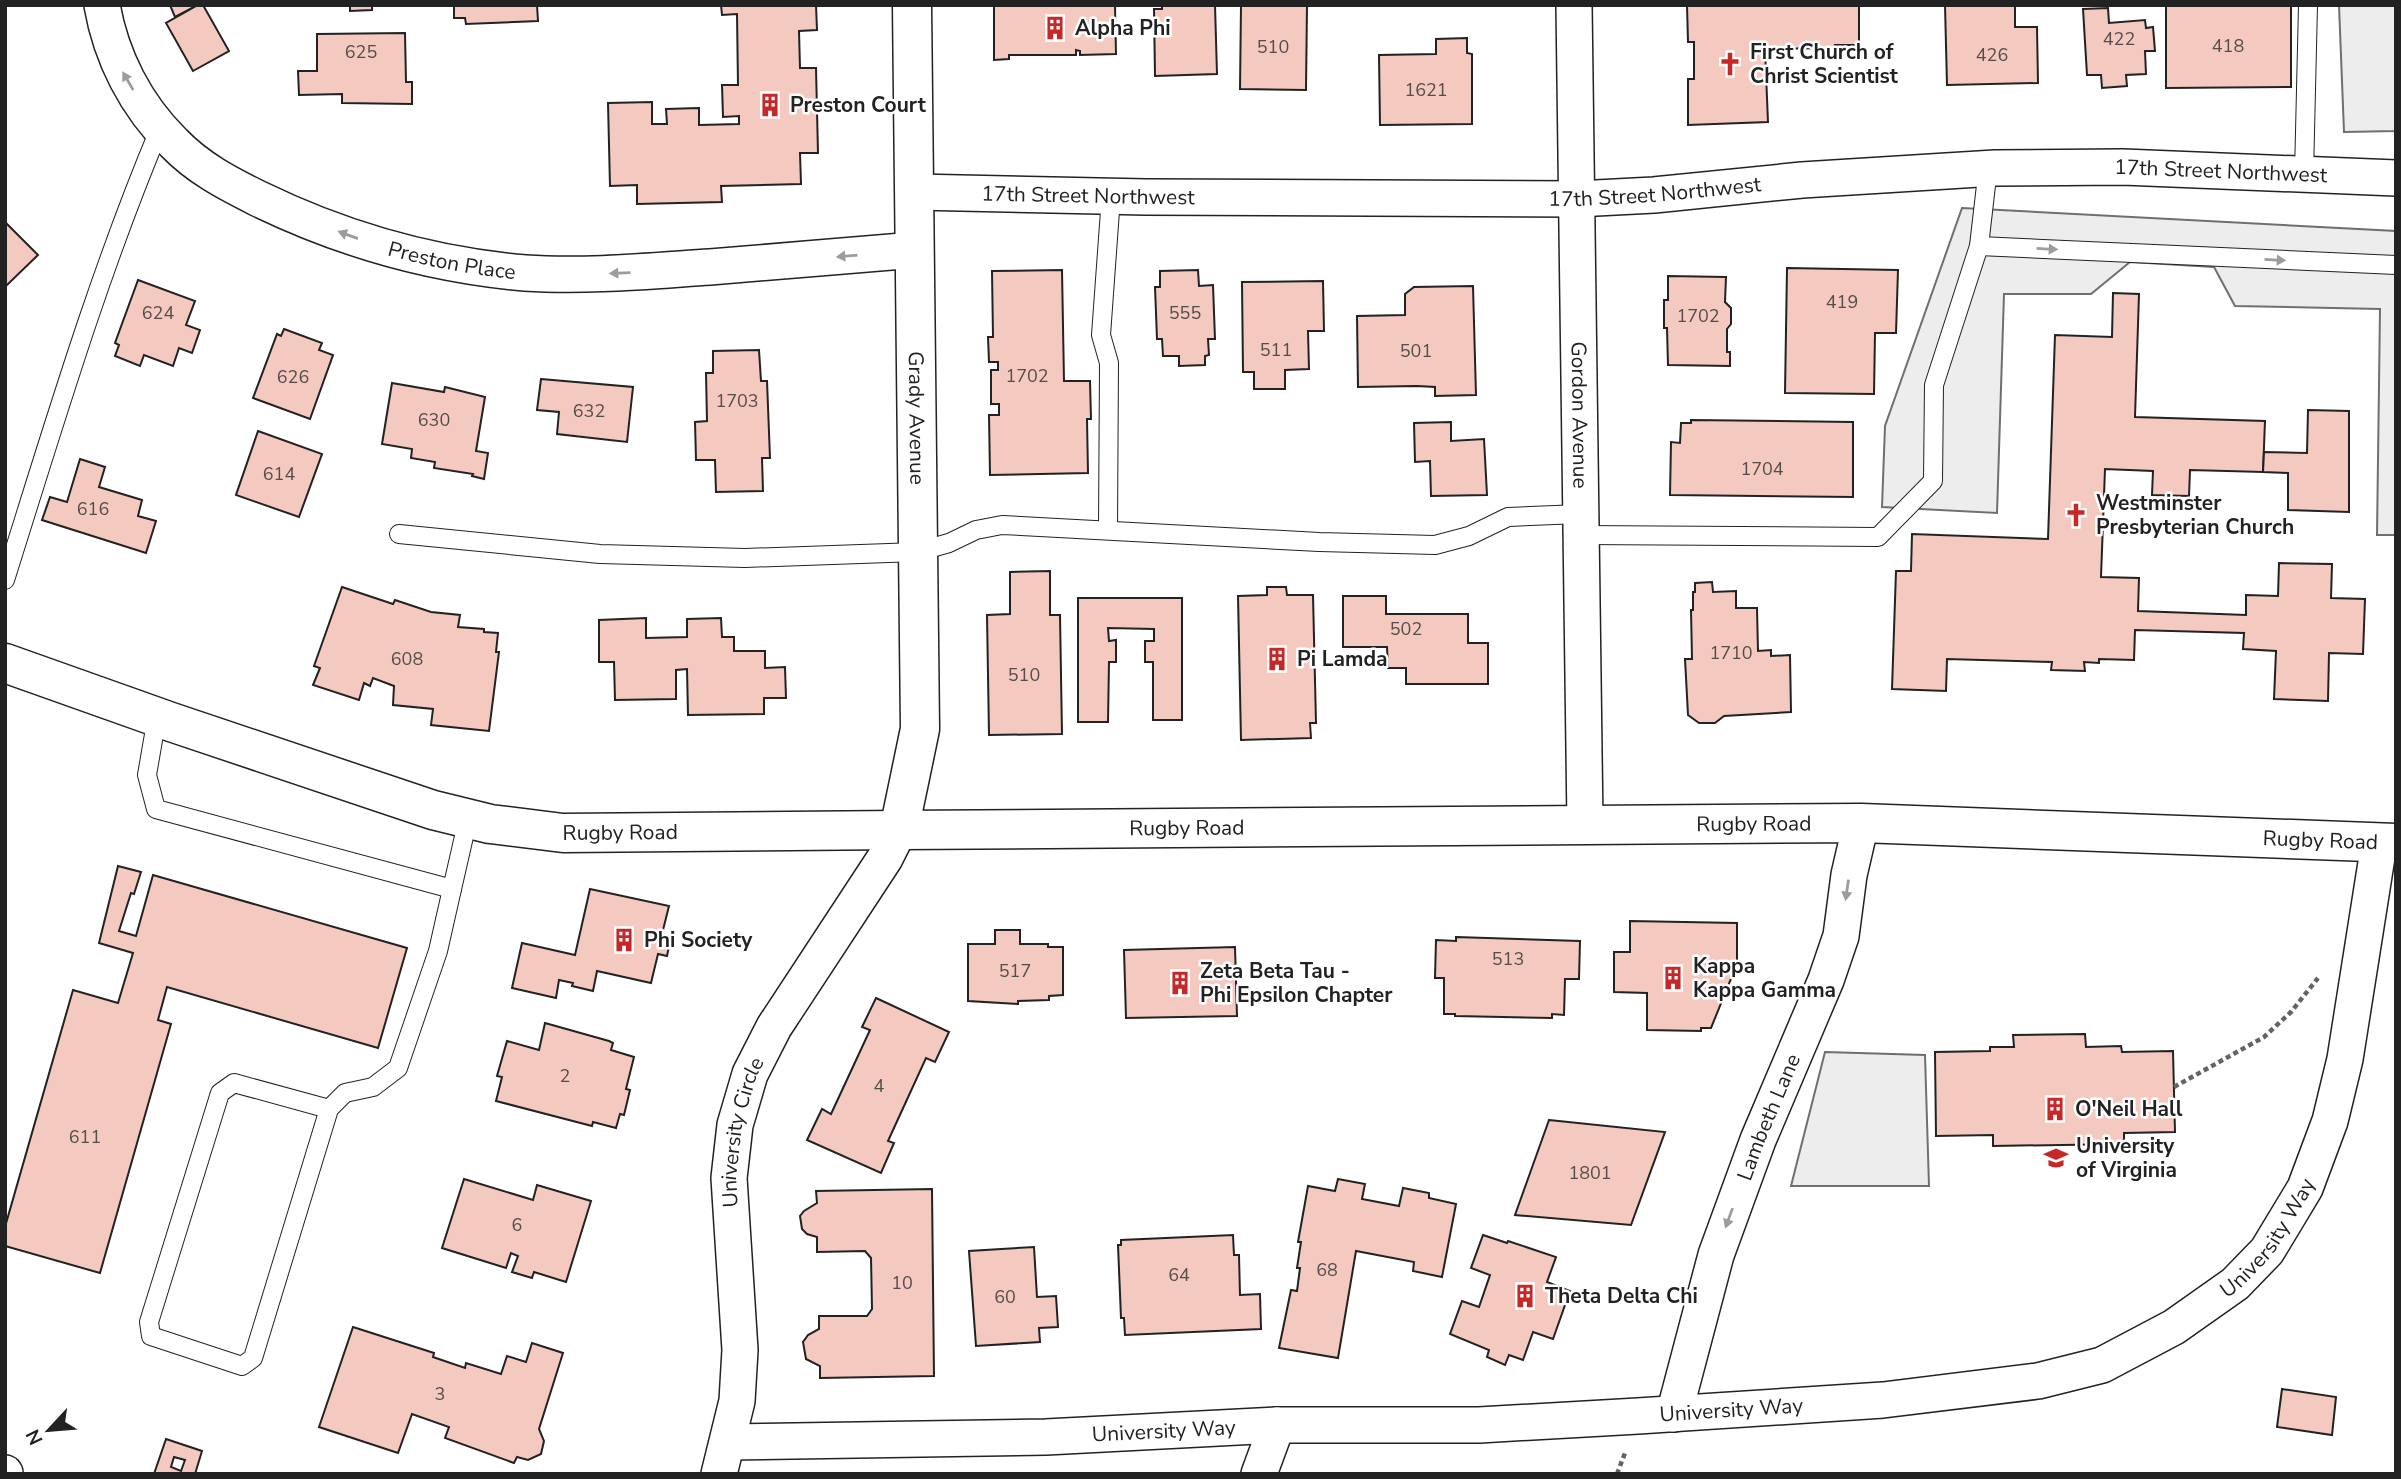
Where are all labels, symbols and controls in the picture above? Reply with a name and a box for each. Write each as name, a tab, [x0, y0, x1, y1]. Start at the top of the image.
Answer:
building icon: Alpha Phi	[1041, 14, 1069, 42]
place label: Alpha Phi	[1075, 14, 1171, 42]
house number: 422	[2103, 27, 2135, 51]
house number: 418	[2212, 34, 2244, 58]
house number: 510	[1257, 35, 1289, 59]
place label: First Church of Christ Scientist	[1750, 38, 1899, 90]
house number: 625	[345, 40, 377, 64]
house number: 426	[1976, 43, 2008, 67]
church icon: First Church of Christ Scientist	[1716, 50, 1744, 78]
one-way arrow	[122, 72, 134, 91]
house number: 1621	[1404, 78, 1448, 102]
building icon: Preston Court	[756, 91, 784, 119]
place label: Preston Court	[790, 91, 927, 119]
street label: 17th Street Northwest	[2114, 153, 2328, 189]
street label: 17th Street Northwest	[1548, 170, 1763, 213]
street label: 17th Street Northwest	[981, 179, 1195, 211]
one-way arrow	[338, 230, 359, 241]
street label: Preston Place	[385, 235, 517, 286]
one-way arrow	[2037, 244, 2059, 255]
one-way arrow	[836, 251, 858, 262]
one-way arrow	[2264, 254, 2286, 265]
one-way arrow	[609, 267, 631, 279]
house number: 419	[1826, 290, 1858, 314]
house number: 624	[142, 301, 174, 325]
house number: 555	[1169, 301, 1201, 325]
house number: 1702	[1676, 304, 1720, 328]
house number: 511	[1260, 338, 1292, 362]
house number: 501	[1400, 339, 1432, 363]
street label: Gordon Avenue	[1565, 341, 1594, 489]
street label: Grady Avenue	[902, 351, 931, 485]
house number: 1702	[1005, 364, 1049, 388]
house number: 626	[277, 365, 309, 389]
house number: 1703	[715, 389, 759, 413]
house number: 632	[573, 399, 605, 423]
house number: 630	[418, 408, 450, 432]
house number: 1704	[1740, 457, 1784, 481]
house number: 614	[263, 462, 295, 486]
place label: Westminster Presbyterian Church	[2096, 489, 2294, 541]
house number: 616	[77, 497, 109, 521]
church icon: Westminster Presbyterian Church	[2062, 501, 2090, 529]
house number: 502	[1390, 617, 1422, 641]
house number: 1710	[1709, 641, 1753, 665]
building icon: Pi Lamda	[1263, 645, 1291, 673]
place label: Pi Lamda	[1297, 645, 1388, 673]
house number: 608	[391, 647, 423, 671]
house number: 510	[1008, 663, 1040, 687]
street label: Rugby Road	[1696, 809, 1812, 838]
street label: Rugby Road	[1129, 813, 1245, 842]
street label: Rugby Road	[562, 818, 678, 847]
street label: Rugby Road	[2262, 824, 2379, 856]
one-way arrow	[1842, 879, 1853, 901]
building icon: Phi Society	[610, 926, 638, 954]
place label: Phi Society	[644, 926, 753, 954]
house number: 513	[1492, 947, 1524, 971]
place label: Kappa Kappa Gamma	[1693, 952, 1836, 1004]
place label: Zeta Beta Tau - Phi Epsilon Chapter	[1200, 957, 1393, 1009]
house number: 517	[999, 959, 1031, 983]
building icon: Kappa Kappa Gamma	[1659, 964, 1687, 992]
building icon: Zeta Beta Tau - Phi Epsilon Chapter	[1166, 969, 1194, 997]
street label: Lambeth Lane	[1730, 1050, 1807, 1184]
street label: University Circle	[715, 1052, 770, 1208]
house number: 2	[560, 1064, 570, 1088]
house number: 4	[874, 1074, 885, 1098]
building icon: O'Neil Hall	[2041, 1095, 2069, 1123]
place label: O'Neil Hall	[2075, 1095, 2183, 1123]
house number: 611	[69, 1125, 101, 1149]
place label: University of Virginia	[2076, 1132, 2177, 1184]
school or university icon: University of Virginia	[2042, 1144, 2070, 1172]
house number: 1801	[1568, 1161, 1612, 1185]
street label: University Way	[2214, 1174, 2321, 1304]
one-way arrow	[1723, 1208, 1734, 1229]
house number: 6	[512, 1213, 522, 1237]
house number: 68	[1316, 1258, 1338, 1282]
house number: 64	[1168, 1263, 1190, 1287]
house number: 10	[891, 1271, 913, 1295]
building icon: Theta Delta Chi	[1511, 1282, 1539, 1310]
place label: Theta Delta Chi	[1545, 1282, 1698, 1310]
house number: 60	[994, 1285, 1016, 1309]
house number: 3	[435, 1382, 445, 1406]
street label: University Way	[1659, 1391, 1804, 1429]
north arrow	[14, 1395, 84, 1465]
street label: University Way	[1091, 1413, 1237, 1449]
text: N	[20, 1425, 49, 1449]

